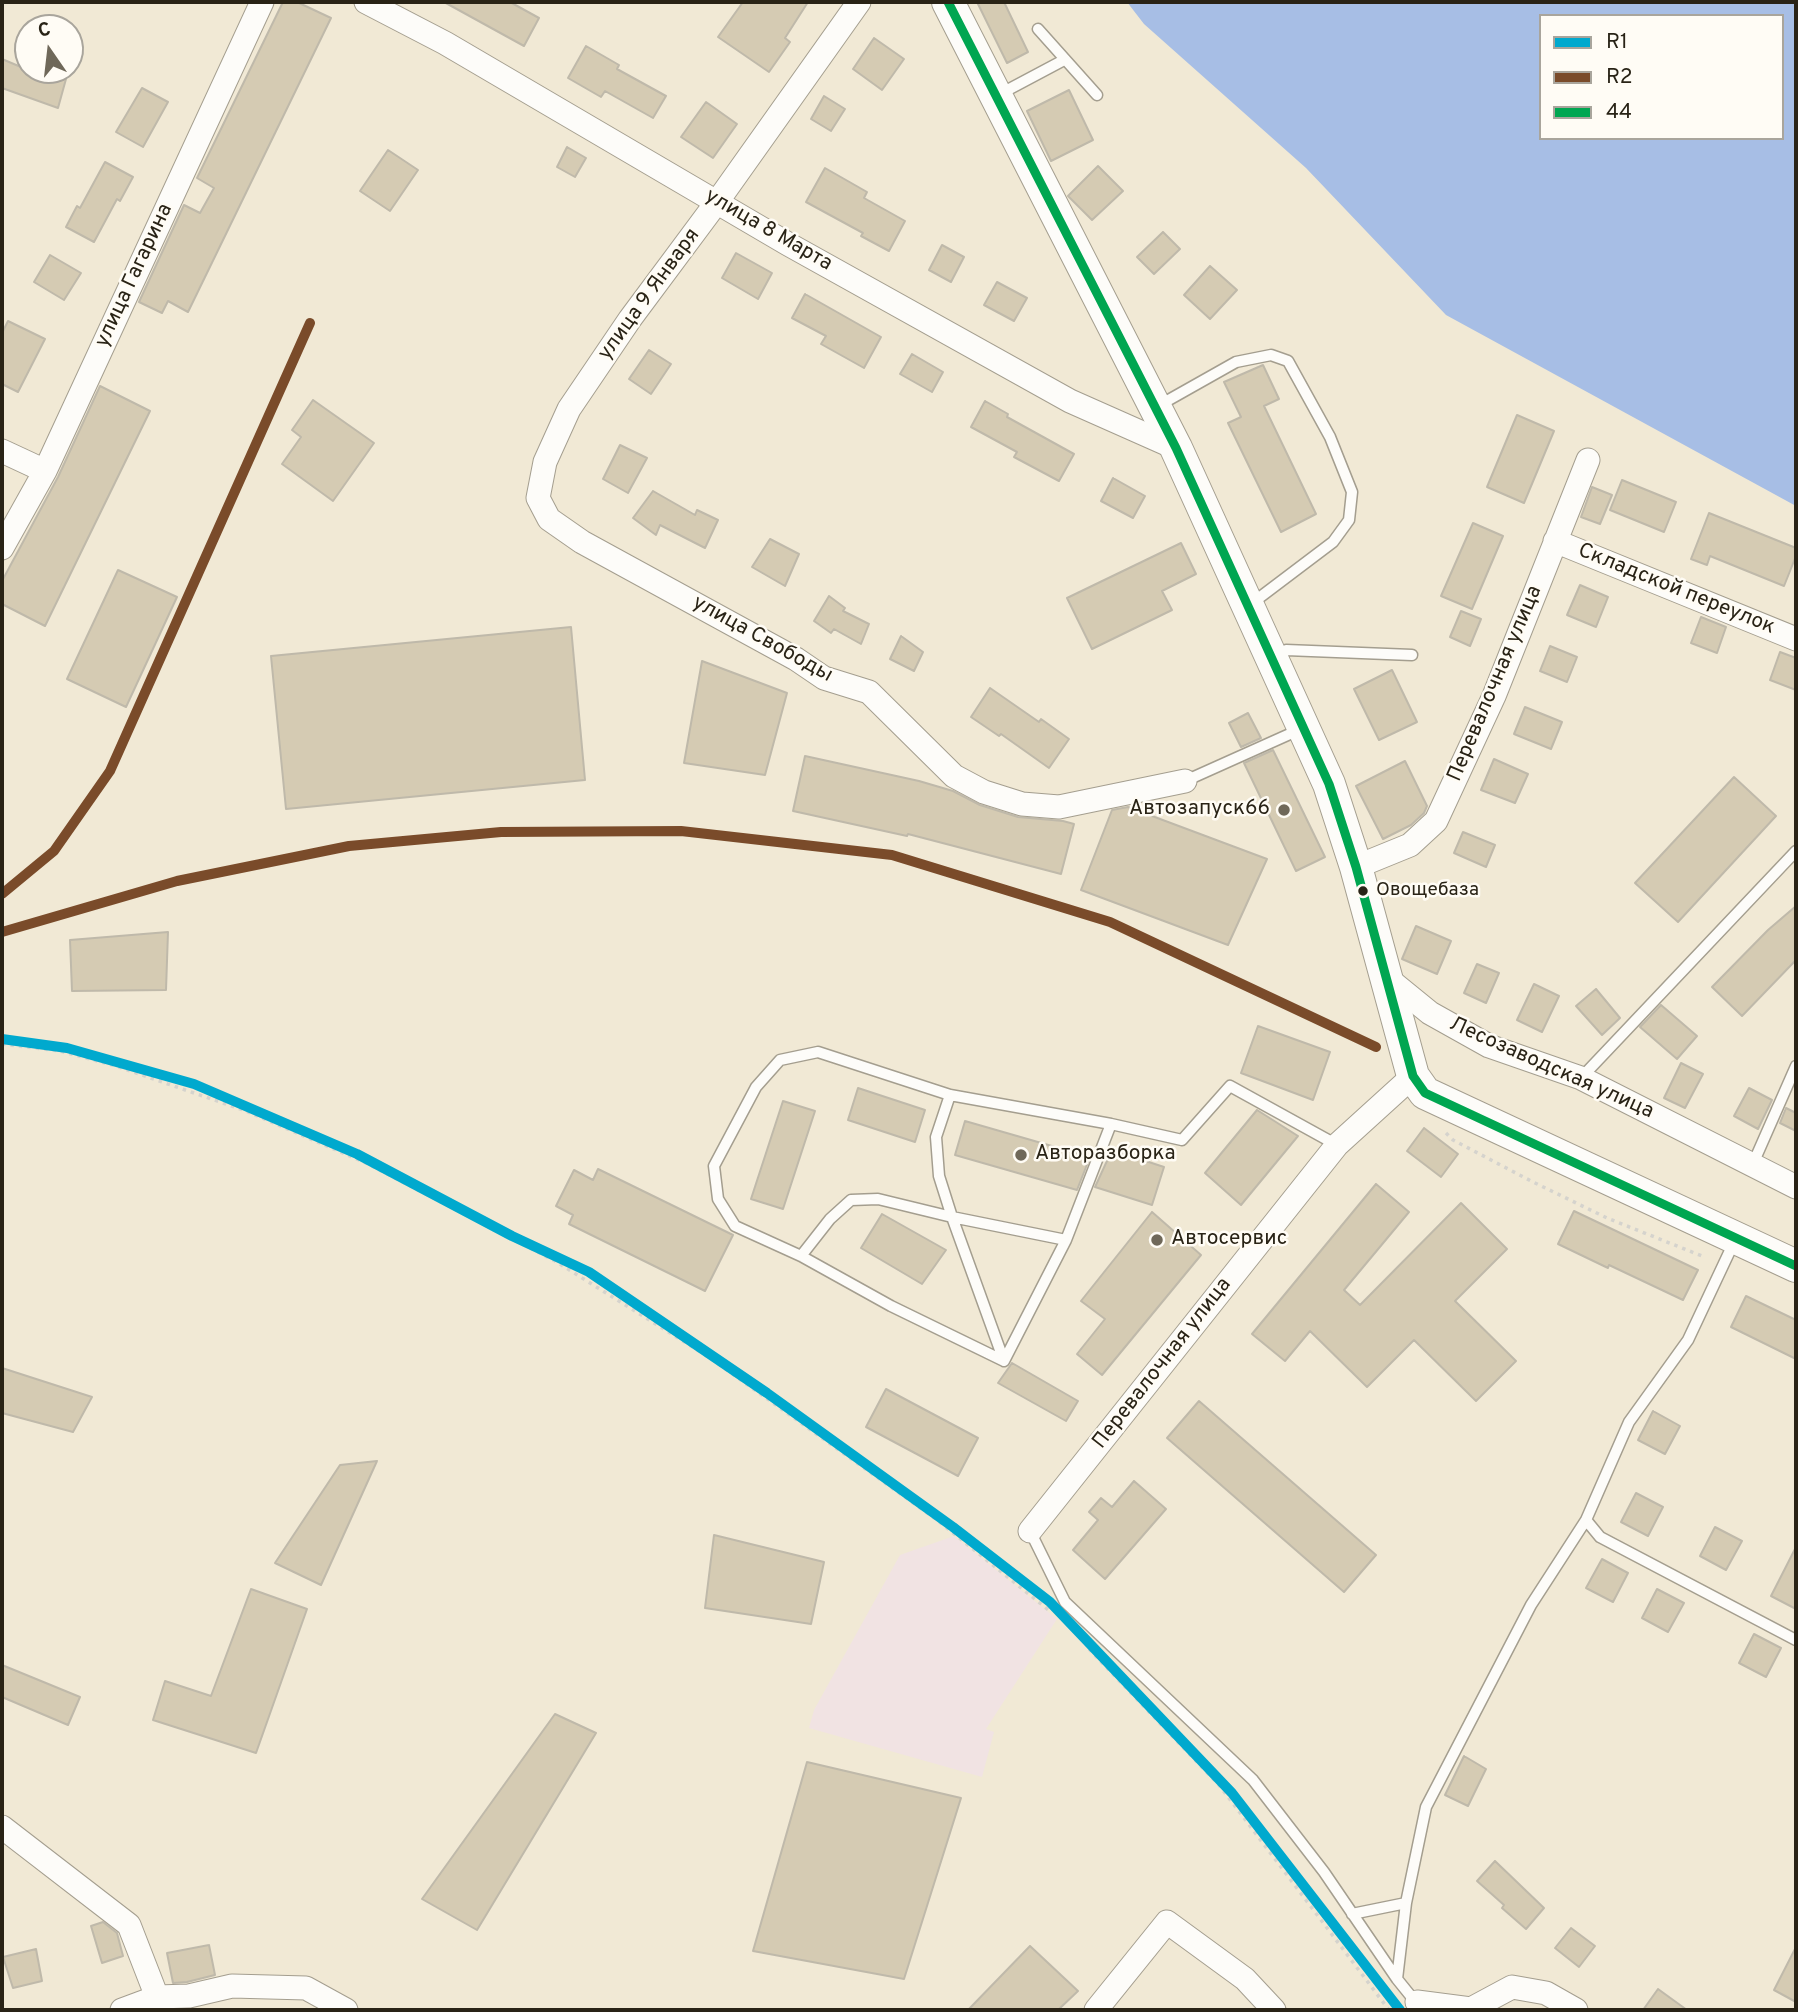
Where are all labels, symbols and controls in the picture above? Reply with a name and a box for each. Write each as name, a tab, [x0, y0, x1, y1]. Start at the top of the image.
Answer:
north arrow	[14, 14, 84, 84]
legend	[1539, 14, 1784, 140]
text: С	[36, 17, 53, 44]
text: R1	[1606, 29, 1628, 56]
text: R2	[1606, 64, 1633, 91]
text: 44	[1606, 99, 1632, 126]
street label: улица 8 Марта	[700, 184, 836, 278]
street label: улица Гагарина	[91, 200, 179, 352]
street label: улица 9 Января	[594, 224, 706, 366]
street label: Складской переулок	[1574, 539, 1778, 641]
street label: Перевалочная улица	[1443, 582, 1549, 786]
street label: улица Свободы	[687, 591, 837, 689]
place label: Автозапуск66	[1129, 797, 1270, 823]
marker: Автозапуск66	[1276, 802, 1292, 818]
place label: Овощебаза	[1376, 880, 1479, 902]
marker: Овощебаза	[1356, 884, 1370, 898]
street label: Лесозаводская улица	[1445, 1013, 1657, 1125]
place label: Авторазборка	[1035, 1142, 1176, 1168]
marker: Авторазборка	[1013, 1147, 1029, 1163]
place label: Автосервис	[1171, 1227, 1287, 1253]
marker: Автосервис	[1149, 1232, 1165, 1248]
street label: Перевалочная улица	[1088, 1273, 1238, 1455]

